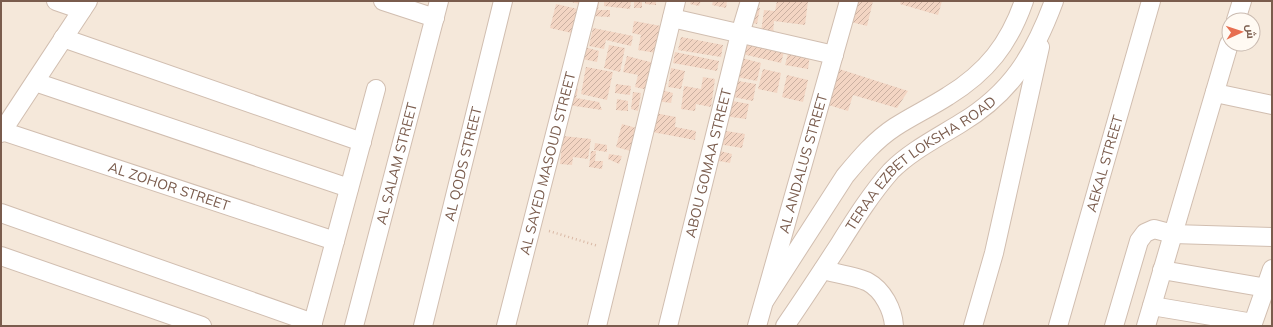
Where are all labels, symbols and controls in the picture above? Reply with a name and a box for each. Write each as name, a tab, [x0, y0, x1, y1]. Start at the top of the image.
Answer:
north arrow	[1221, 12, 1261, 52]
text: ش	[1244, 24, 1258, 39]
street label: AL SAYED MASOUD STREET	[516, 69, 580, 257]
street label: ABOU GOMAA STREET	[681, 86, 735, 239]
street label: AL ANDALUS STREET	[775, 91, 831, 235]
street label: TERAA EZBET LOKSHA ROAD	[841, 92, 1000, 234]
street label: AL SALAM STREET	[372, 100, 421, 226]
street label: AL QODS STREET	[440, 104, 486, 223]
street label: AEKAL STREET	[1082, 112, 1127, 214]
street label: AL ZOHOR STREET	[106, 158, 233, 215]

